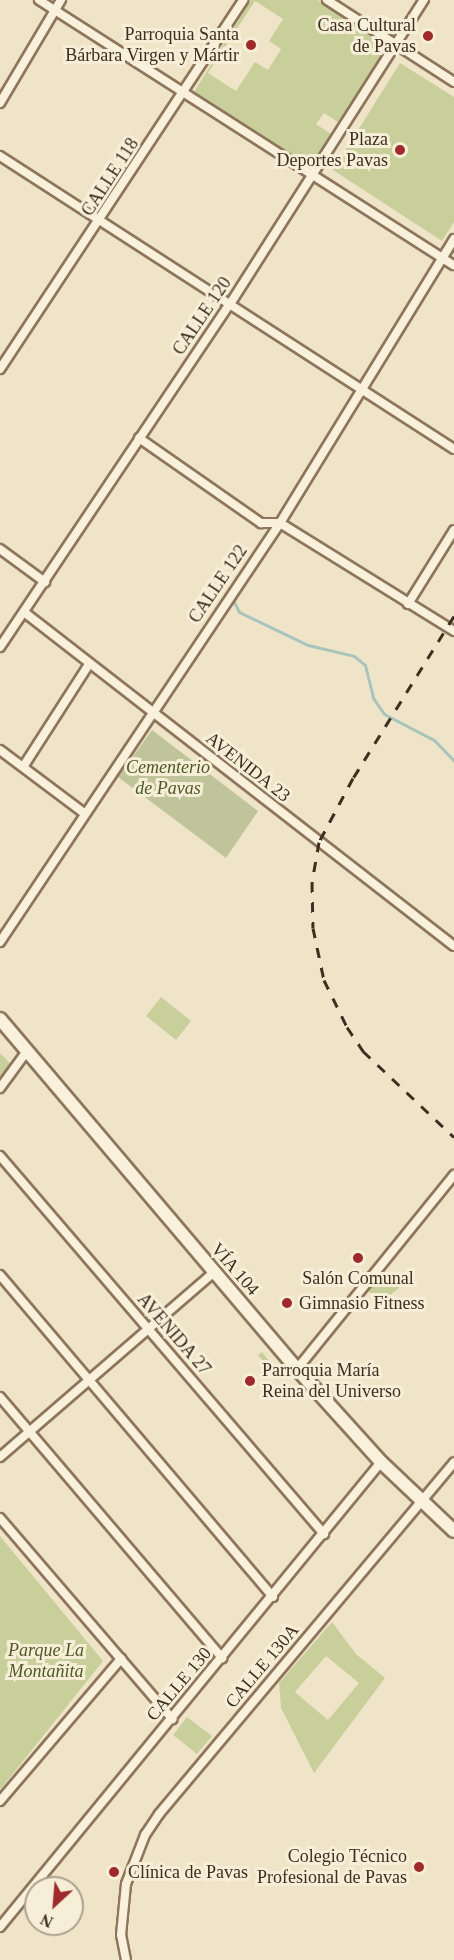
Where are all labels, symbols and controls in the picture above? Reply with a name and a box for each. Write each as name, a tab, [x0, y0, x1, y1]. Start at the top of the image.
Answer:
place label: Casa Cultural de Pavas	[318, 15, 416, 57]
place label: Parroquia Santa Bárbara Virgen y Mártir	[65, 24, 239, 66]
marker: Casa Cultural de Pavas	[421, 29, 435, 43]
marker: Parroquia Santa Bárbara Virgen y Mártir	[244, 38, 258, 52]
place label: Plaza Deportes Pavas	[277, 129, 388, 172]
street label: CALLE 118	[77, 134, 143, 220]
marker: Plaza Deportes Pavas	[393, 143, 407, 157]
street label: CALLE 120	[168, 273, 236, 359]
street label: CALLE 122	[184, 541, 252, 627]
street label: AVENIDA 23	[201, 727, 295, 807]
park label: Cementerio de Pavas	[126, 757, 210, 800]
street label: VÍA 104	[206, 1238, 264, 1300]
marker: Salón Comunal	[351, 1251, 365, 1265]
place label: Salón Comunal	[302, 1267, 414, 1289]
street label: AVENIDA 27	[132, 1288, 216, 1380]
place label: Gimnasio Fitness	[299, 1292, 425, 1314]
marker: Gimnasio Fitness	[280, 1296, 294, 1310]
place label: Parroquia María Reina del Universo	[262, 1360, 401, 1402]
marker: Parroquia María Reina del Universo	[243, 1374, 257, 1388]
street label: CALLE 130A	[221, 1620, 303, 1712]
park label: Parque La Montañita	[8, 1640, 84, 1682]
street label: CALLE 130	[142, 1643, 216, 1725]
place label: Colegio Técnico Profesional de Pavas	[257, 1846, 407, 1888]
marker: Colegio Técnico Profesional de Pavas	[412, 1860, 426, 1874]
place label: Clínica de Pavas	[128, 1861, 248, 1883]
marker: Clínica de Pavas	[105, 1863, 123, 1881]
north arrow	[24, 1876, 84, 1936]
text: N	[38, 1911, 56, 1931]

